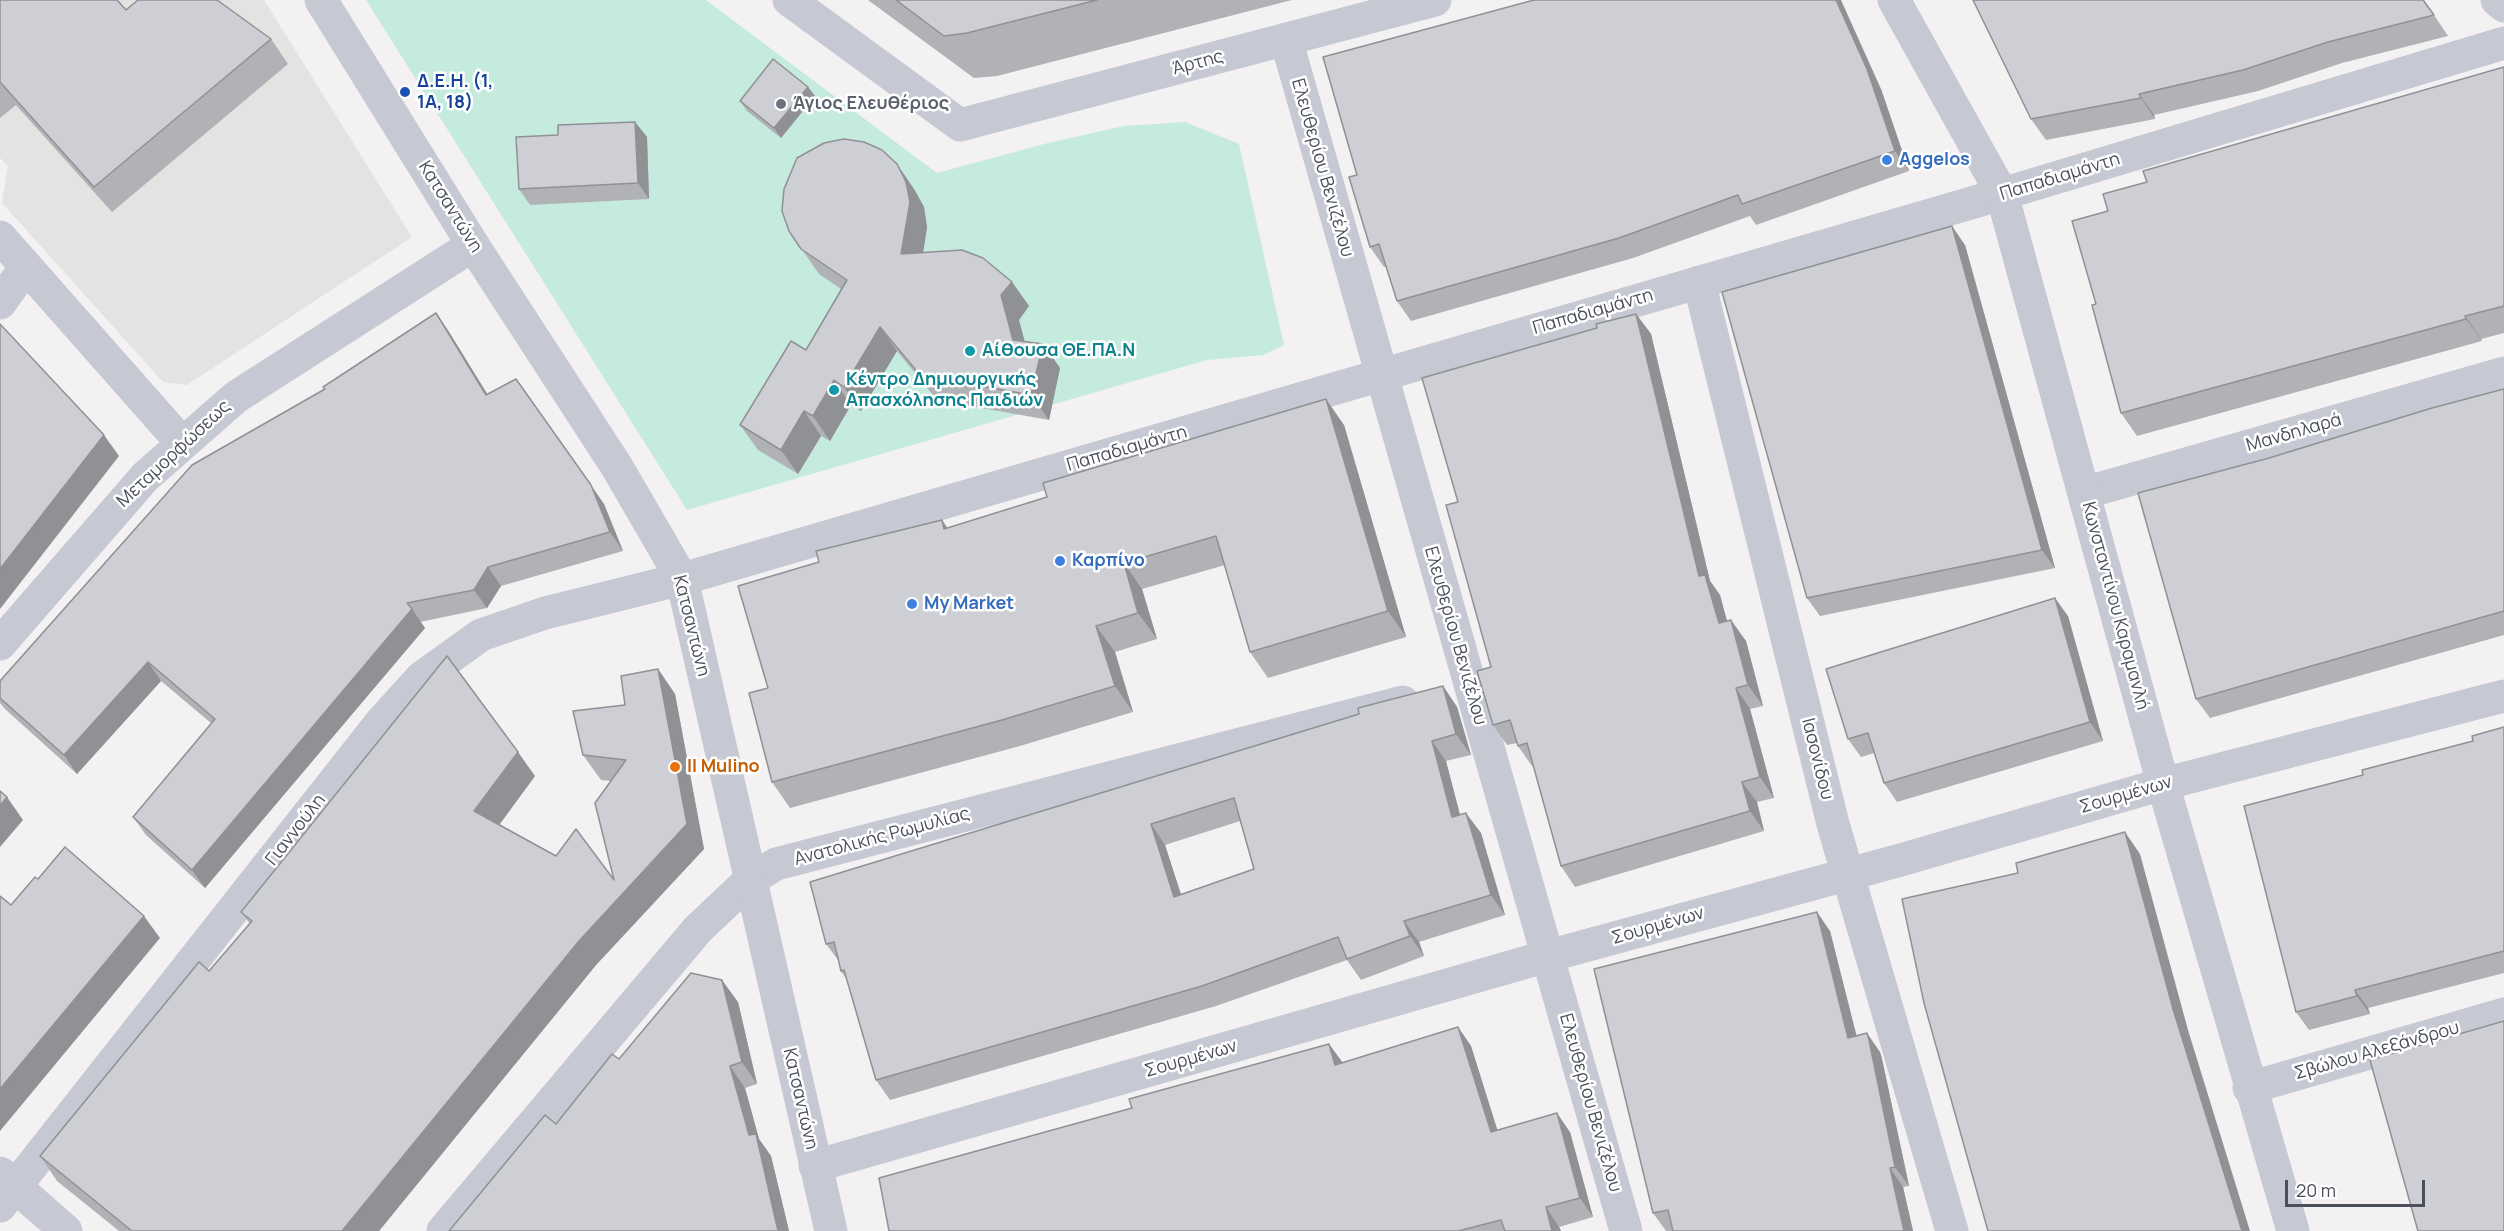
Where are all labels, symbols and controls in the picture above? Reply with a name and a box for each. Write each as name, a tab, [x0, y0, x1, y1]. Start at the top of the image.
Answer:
street label: Άρτης	[1170, 46, 1226, 80]
place label: Δ.Ε.Η. (1, 1Α, 18)	[417, 71, 493, 113]
street label: Ελευθερίου Βενιζέλου	[1286, 76, 1358, 260]
marker: Δ.Ε.Η. (1, 1Α, 18)	[398, 85, 412, 99]
place label: Άγιος Ελευθέριος	[793, 93, 949, 115]
marker: Άγιος Ελευθέριος	[774, 97, 788, 111]
place label: Aggelos	[1899, 149, 1970, 171]
street label: Παπαδιαμάντη	[1997, 149, 2123, 205]
marker: Aggelos	[1880, 153, 1894, 167]
street label: Κατσαντώνη	[413, 157, 487, 257]
street label: Παπαδιαμάντη	[1530, 284, 1656, 340]
place label: Αίθουσα ΘΕ.ΠΑ.Ν	[982, 340, 1135, 362]
marker: Αίθουσα ΘΕ.ΠΑ.Ν	[963, 344, 977, 358]
place label: Κέντρο Δημιουργικής Απασχόλησης Παιδιών	[846, 369, 1043, 412]
marker: Κέντρο Δημιουργικής Απασχόλησης Παιδιών	[827, 383, 841, 397]
street label: Μεταμορφώσεως	[113, 396, 235, 512]
street label: Μανδηλαρά	[2244, 409, 2344, 457]
street label: Παπαδιαμάντη	[1064, 421, 1190, 477]
street label: Κωνσταντίνου Καραμανλή	[2077, 500, 2153, 712]
street label: Ελευθερίου Βενιζέλου	[1419, 544, 1491, 728]
place label: Καρπίνο	[1072, 550, 1145, 572]
marker: Καρπίνο	[1053, 554, 1067, 568]
street label: Κατσαντώνη	[668, 573, 714, 679]
place label: My Market	[924, 593, 1014, 615]
marker: My Market	[905, 597, 919, 611]
street label: Ιασoνίδου	[1796, 716, 1838, 802]
place label: Il Mulino	[687, 756, 760, 778]
marker: Il Mulino	[668, 760, 682, 774]
street label: Σουρμένων	[2077, 772, 2175, 818]
street label: Γιαννούλη	[261, 790, 331, 870]
street label: Ανατολικής Ρωμυλίας	[792, 803, 972, 871]
street label: Σουρμένων	[1609, 903, 1707, 949]
street label: Ελευθερίου Βενιζέλου	[1554, 1011, 1626, 1195]
street label: Σβώλου Αλεξάνδρου	[2292, 1017, 2462, 1085]
street label: Σουρμένων	[1142, 1036, 1240, 1082]
street label: Κατσαντώνη	[778, 1046, 822, 1152]
scale bar	[2288, 1168, 2428, 1206]
text: 20 m	[2296, 1178, 2336, 1202]

